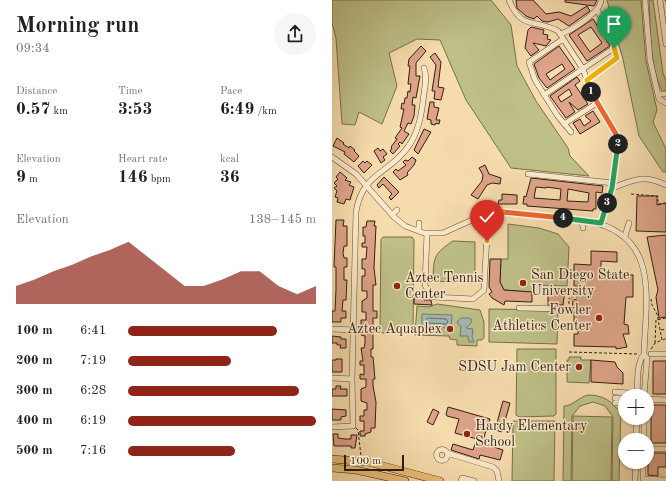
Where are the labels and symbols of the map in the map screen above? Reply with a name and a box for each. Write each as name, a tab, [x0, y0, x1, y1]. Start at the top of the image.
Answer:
pin	[597, 7.0, 631, 48]
pin: 1	[581, 82, 601, 102]
pin: 2	[608, 134, 628, 154]
pin: 3	[597, 193, 617, 213]
pin	[470, 200, 504, 241]
pin: 4	[553, 208, 573, 228]
place label: San Diego State University	[531, 268, 629, 298]
place label: Aztec Tennis Center	[405, 271, 484, 301]
marker: San Diego State University	[518, 278, 528, 288]
marker: Aztec Tennis Center	[392, 281, 402, 291]
place label: Fowler Athletics Center	[492, 303, 591, 333]
marker: Fowler Athletics Center	[594, 313, 604, 323]
place label: Aztec Aquaplex	[347, 322, 442, 336]
marker: Aztec Aquaplex	[445, 324, 455, 334]
place label: SDSU Jam Center	[458, 360, 571, 374]
marker: SDSU Jam Center	[574, 362, 584, 372]
place label: Hardy Elementary School	[475, 419, 588, 449]
marker: Hardy Elementary School	[462, 429, 472, 439]
scale bar	[344, 453, 404, 472]

